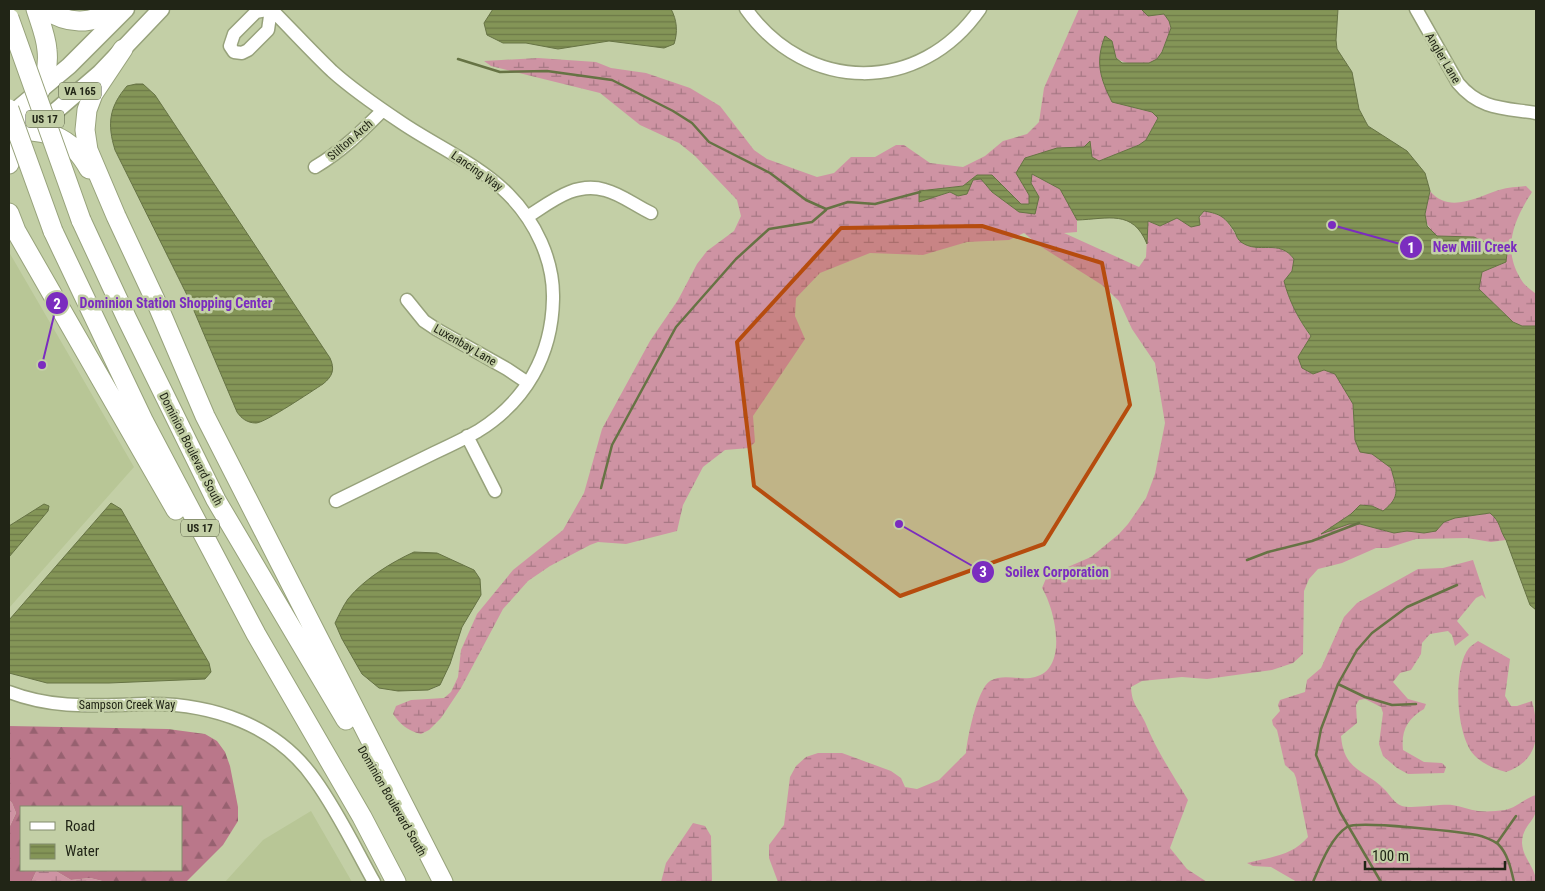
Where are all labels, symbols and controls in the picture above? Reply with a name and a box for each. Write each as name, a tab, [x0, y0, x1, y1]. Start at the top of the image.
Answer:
street label: Angler Lane	[1422, 30, 1464, 86]
road number: VA 165	[59, 82, 101, 100]
road number: US 17	[26, 110, 64, 128]
street label: Stilton Arch	[325, 117, 376, 163]
street label: Lancing Way	[449, 148, 505, 194]
callout: New Mill Creek	[1398, 233, 1528, 262]
text: 1	[1407, 239, 1415, 257]
text: New Mill Creek	[1433, 239, 1517, 255]
callout: Dominion Station Shopping Center	[44, 289, 282, 318]
text: 2	[53, 295, 61, 313]
text: Dominion Station Shopping Center	[80, 295, 273, 311]
street label: Luxenbay Lane	[431, 321, 499, 369]
street label: Dominion Boulevard South	[156, 390, 226, 508]
road number: US 17	[181, 520, 219, 536]
callout: Soilex Corporation	[970, 557, 1119, 586]
text: 3	[979, 563, 987, 581]
text: Soilex Corporation	[1005, 564, 1109, 580]
street label: Sampson Creek Way	[79, 698, 175, 712]
street label: Dominion Boulevard South	[355, 743, 429, 859]
legend	[20, 806, 182, 871]
text: Road	[65, 817, 95, 835]
scale bar	[1365, 838, 1505, 870]
text: Water	[65, 842, 100, 860]
text: 100 m	[1372, 847, 1409, 865]

